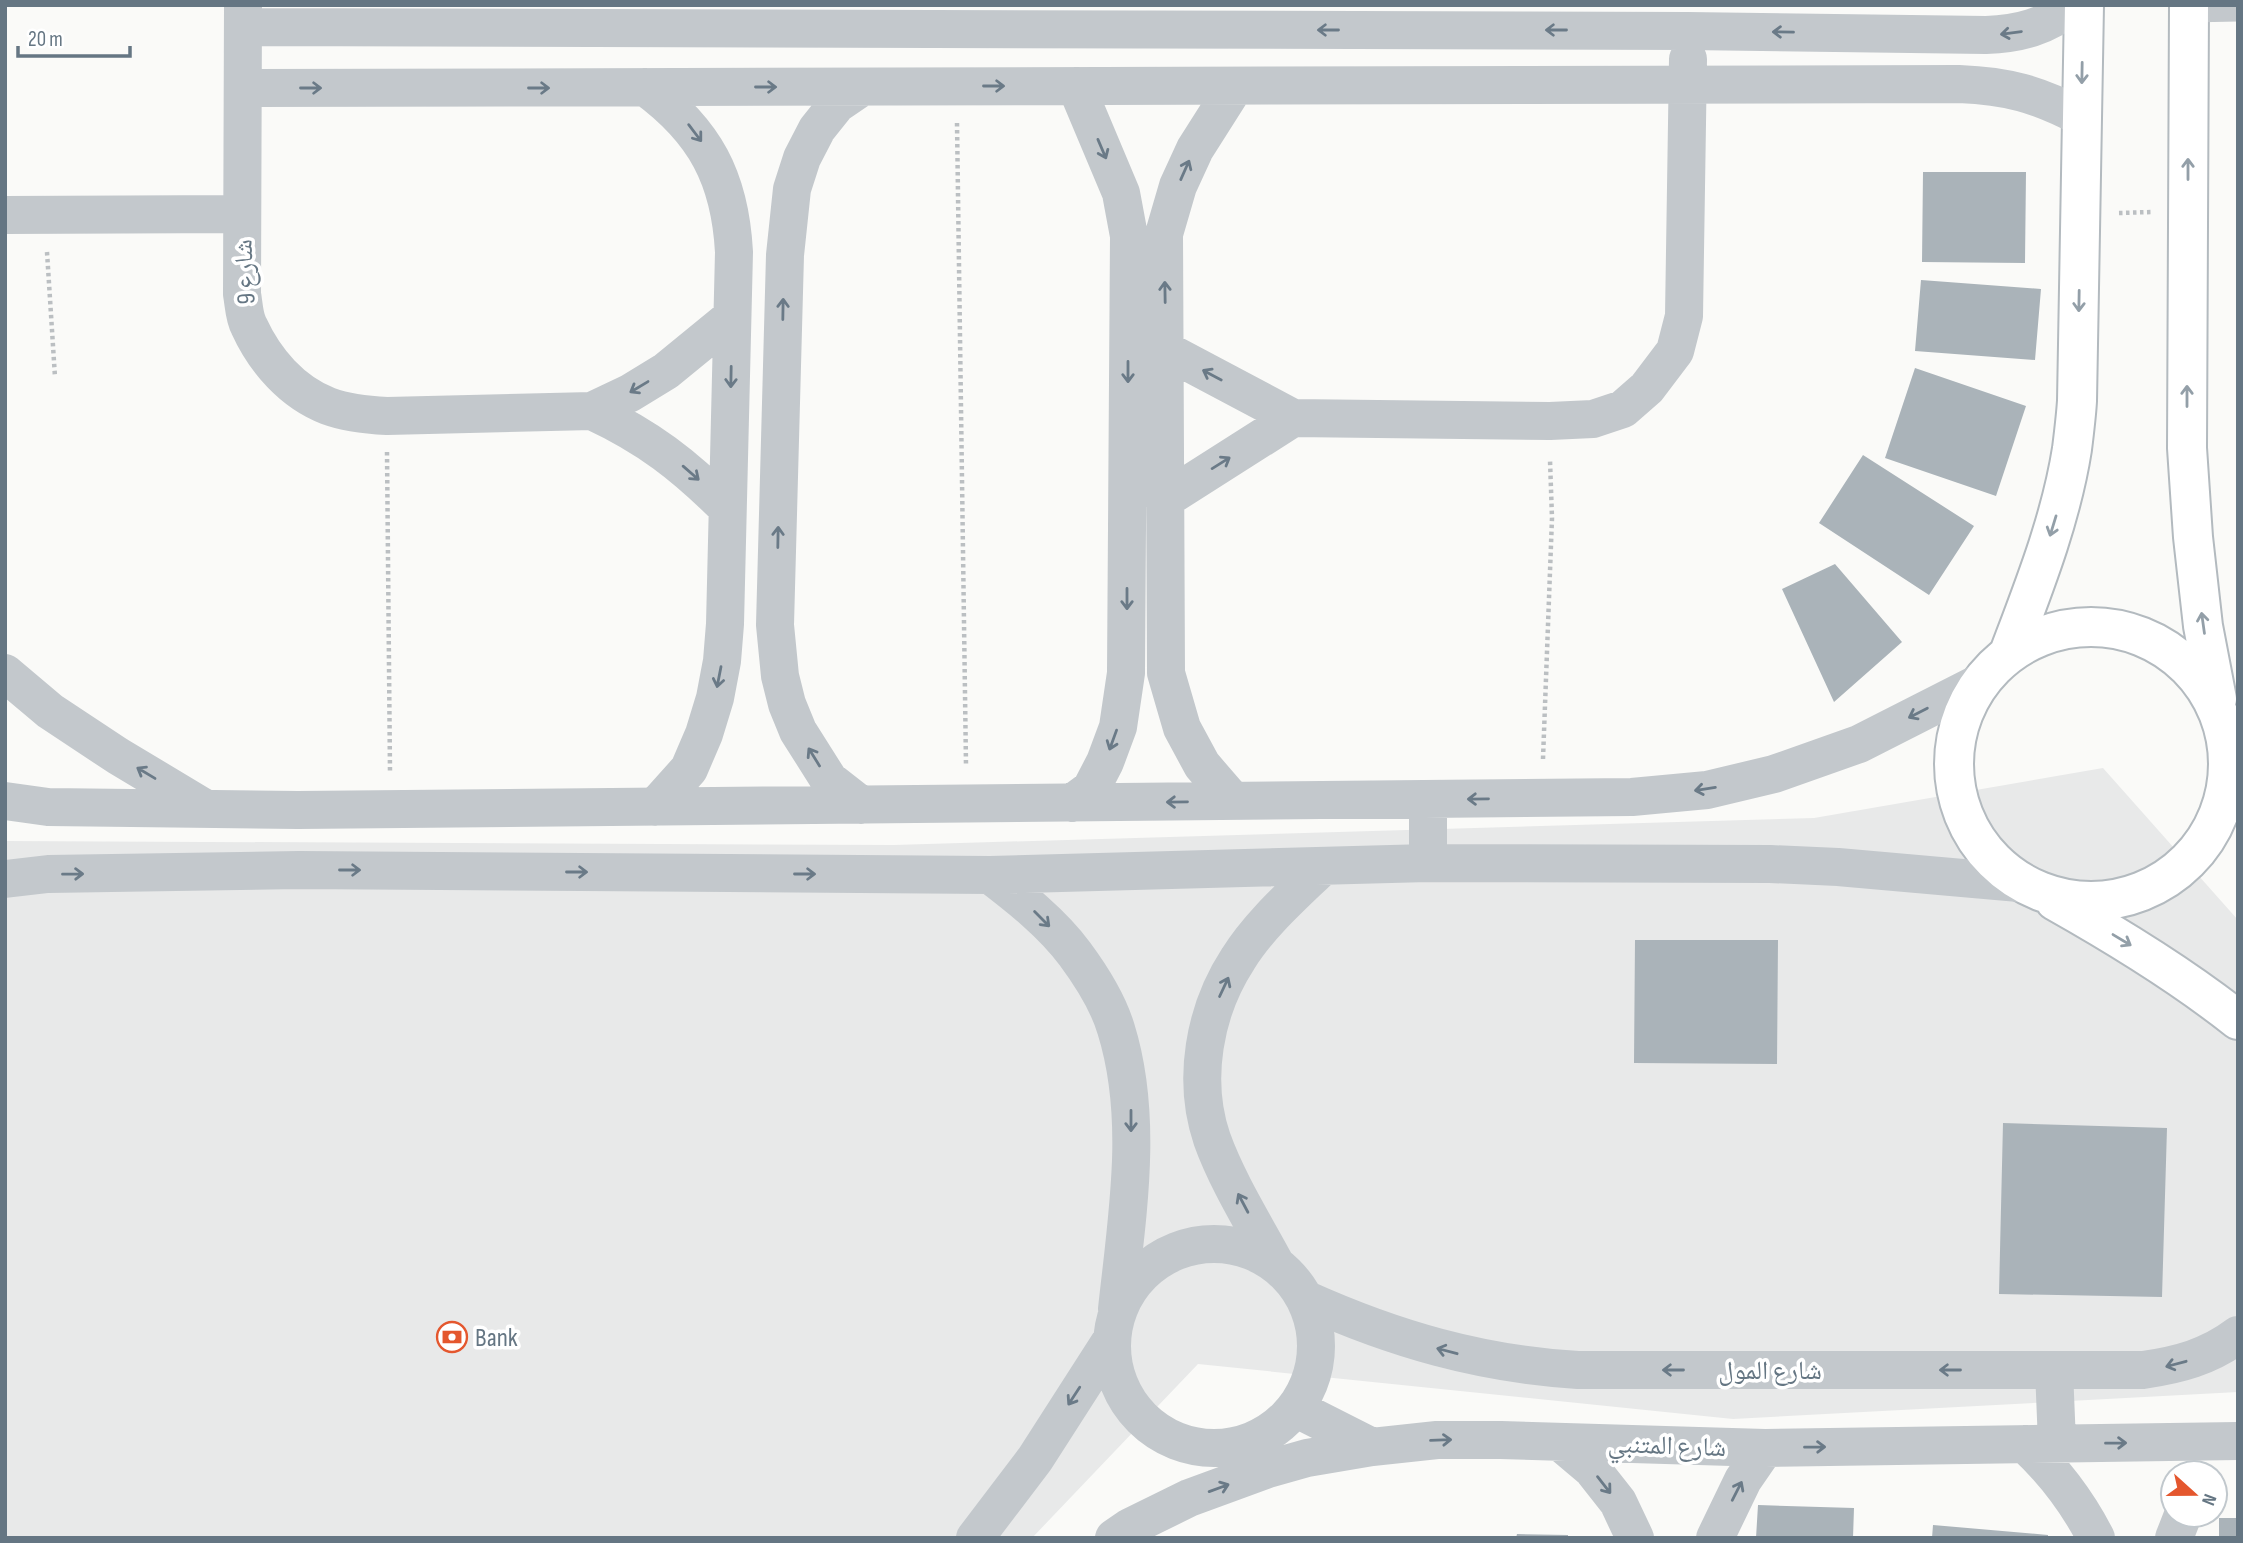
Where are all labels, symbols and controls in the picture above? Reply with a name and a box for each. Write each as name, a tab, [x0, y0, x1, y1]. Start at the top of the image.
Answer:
scale bar	[18, 14, 130, 58]
one-way arrow	[1317, 23, 1340, 37]
one-way arrow	[1545, 23, 1568, 37]
one-way arrow	[1772, 25, 1795, 39]
text: 20 m	[28, 27, 63, 52]
one-way arrow	[2000, 27, 2023, 40]
one-way arrow	[2076, 62, 2089, 85]
one-way arrow	[982, 79, 1005, 93]
one-way arrow	[754, 80, 777, 94]
one-way arrow	[299, 81, 322, 95]
one-way arrow	[527, 81, 550, 95]
one-way arrow	[688, 123, 702, 142]
one-way arrow	[1096, 138, 1109, 159]
one-way arrow	[2181, 158, 2195, 181]
one-way arrow	[1179, 160, 1192, 181]
street label: شارع 9	[228, 239, 263, 305]
one-way arrow	[1158, 281, 1171, 304]
one-way arrow	[2072, 289, 2086, 312]
one-way arrow	[777, 298, 790, 321]
one-way arrow	[1121, 360, 1135, 383]
one-way arrow	[724, 365, 737, 388]
one-way arrow	[1202, 367, 1222, 381]
one-way arrow	[629, 381, 649, 395]
one-way arrow	[2180, 385, 2194, 408]
one-way arrow	[1211, 456, 1231, 470]
one-way arrow	[682, 465, 700, 481]
one-way arrow	[2045, 514, 2058, 536]
one-way arrow	[771, 526, 784, 549]
one-way arrow	[1120, 588, 1133, 611]
one-way arrow	[2197, 612, 2210, 635]
one-way arrow	[711, 665, 725, 688]
one-way arrow	[1908, 707, 1929, 721]
one-way arrow	[1106, 729, 1118, 751]
one-way arrow	[806, 747, 820, 767]
one-way arrow	[136, 766, 156, 780]
one-way arrow	[1694, 783, 1717, 796]
one-way arrow	[1467, 792, 1490, 806]
one-way arrow	[1166, 795, 1189, 809]
one-way arrow	[338, 863, 361, 877]
one-way arrow	[565, 865, 588, 879]
one-way arrow	[61, 867, 84, 881]
one-way arrow	[793, 867, 816, 881]
one-way arrow	[1034, 910, 1051, 927]
one-way arrow	[2111, 933, 2131, 947]
one-way arrow	[1218, 977, 1231, 998]
one-way arrow	[1124, 1109, 1137, 1132]
one-way arrow	[1236, 1193, 1250, 1214]
bank icon: Bank	[435, 1320, 469, 1354]
place label: Bank	[475, 1323, 518, 1354]
one-way arrow	[1436, 1343, 1458, 1356]
street label: شارع المول	[1718, 1356, 1822, 1387]
one-way arrow	[2166, 1358, 2188, 1371]
one-way arrow	[1662, 1363, 1685, 1377]
one-way arrow	[1938, 1363, 1961, 1377]
one-way arrow	[1067, 1386, 1082, 1405]
street label: شارع المتنبي	[1607, 1429, 1727, 1468]
one-way arrow	[1429, 1434, 1452, 1447]
one-way arrow	[2104, 1436, 2127, 1449]
one-way arrow	[1803, 1441, 1826, 1454]
north arrow	[2159, 1459, 2229, 1529]
one-way arrow	[1596, 1475, 1612, 1493]
one-way arrow	[1208, 1480, 1230, 1493]
one-way arrow	[1730, 1481, 1744, 1502]
text: N	[2196, 1491, 2221, 1508]

